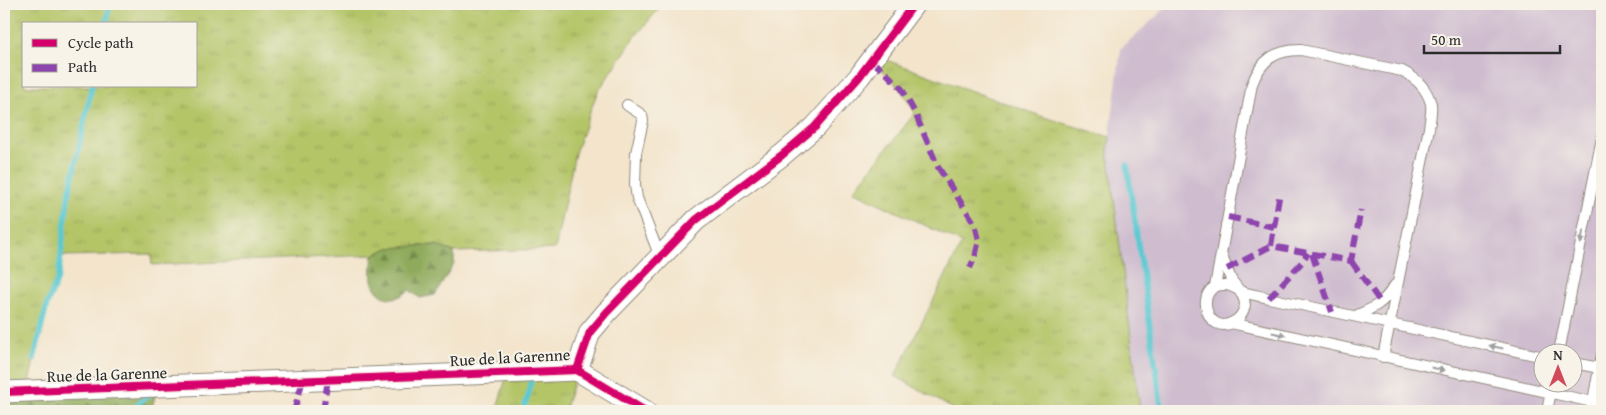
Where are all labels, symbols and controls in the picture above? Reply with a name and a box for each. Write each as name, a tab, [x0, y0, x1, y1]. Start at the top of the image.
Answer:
legend	[22, 22, 198, 88]
scale bar	[1424, 22, 1560, 54]
text: 50 m	[1431, 29, 1462, 50]
text: Cycle path	[68, 32, 134, 53]
text: Path	[68, 56, 97, 77]
one-way arrow	[1578, 229, 1586, 245]
one-way arrow	[1271, 330, 1286, 338]
street label: Rue de la Garenne	[449, 342, 571, 372]
one-way arrow	[1487, 342, 1503, 350]
north arrow	[1534, 342, 1584, 392]
text: N	[1553, 345, 1563, 365]
street label: Rue de la Garenne	[46, 360, 168, 388]
one-way arrow	[1430, 365, 1445, 373]

